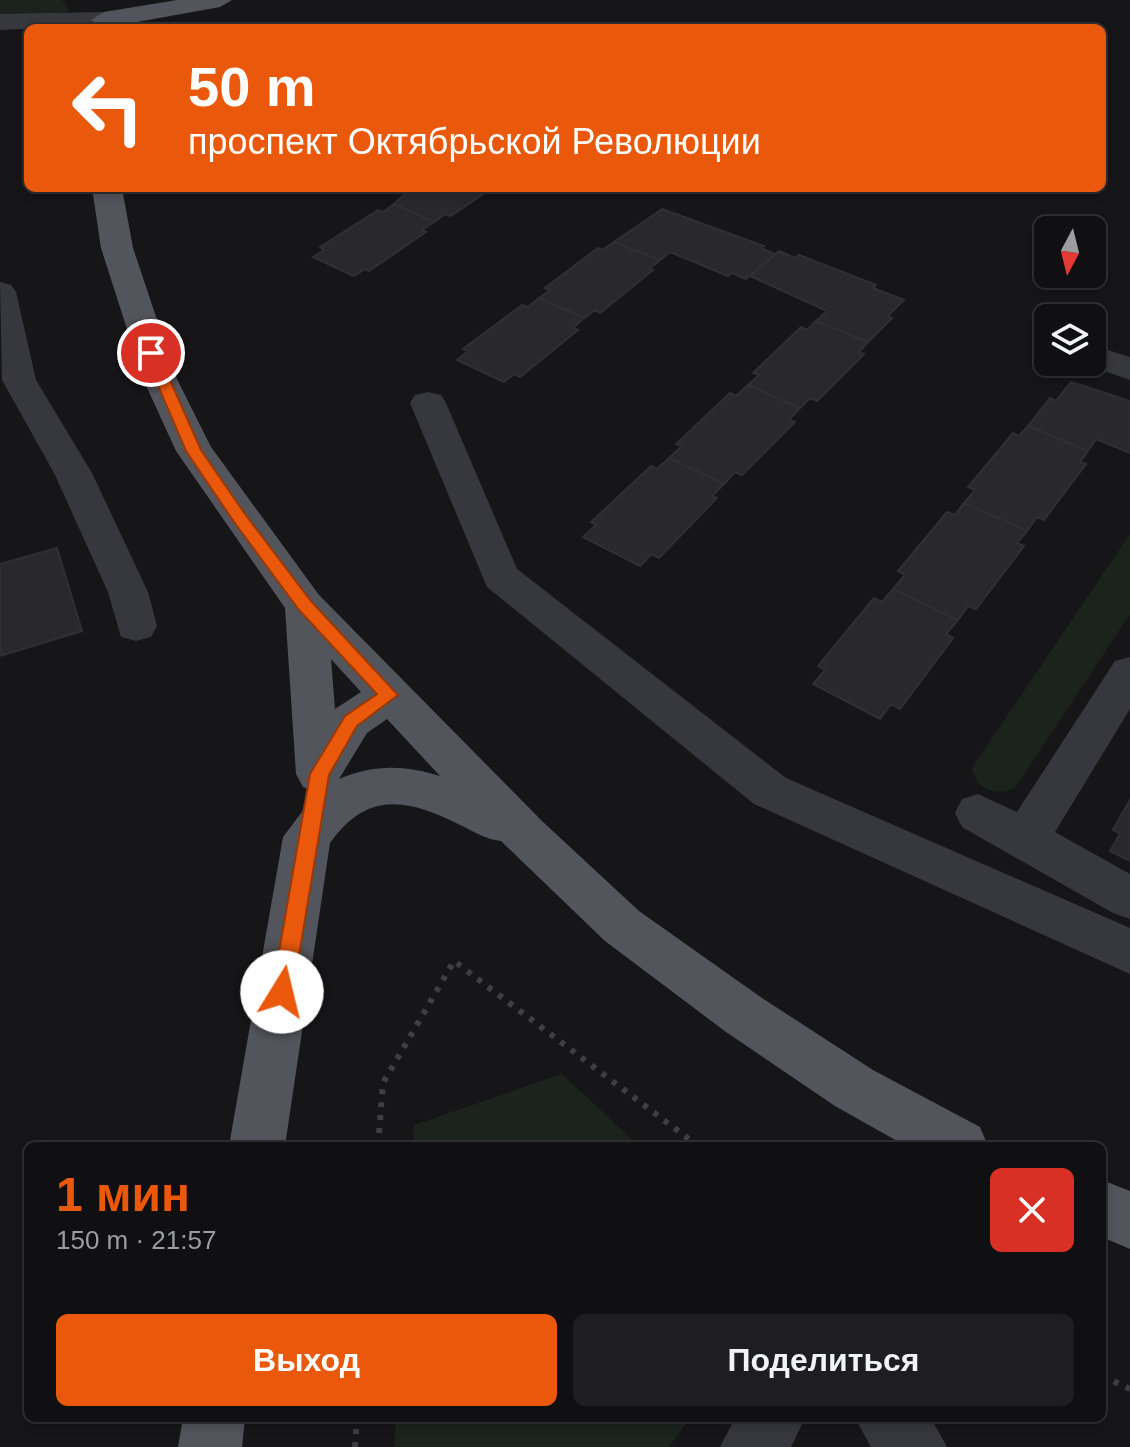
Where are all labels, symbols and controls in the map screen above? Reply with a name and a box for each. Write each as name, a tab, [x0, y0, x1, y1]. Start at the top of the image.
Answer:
text: 50 m	[188, 55, 316, 118]
icon: left	[56, 56, 160, 160]
text: проспект Октябрьской Революции	[188, 121, 761, 162]
north arrow	[1034, 216, 1106, 288]
map controls	[1034, 216, 1106, 376]
button: layers	[1034, 304, 1106, 376]
pin	[117, 319, 185, 387]
icon: arrive	[129, 331, 173, 375]
position arrow	[240, 950, 324, 1034]
text: 1 мин	[56, 1168, 190, 1221]
button: close	[990, 1168, 1074, 1252]
text: 150 m · 21:57	[56, 1225, 216, 1255]
button: Выход	[56, 1314, 557, 1406]
button: Поделиться	[573, 1314, 1074, 1406]

